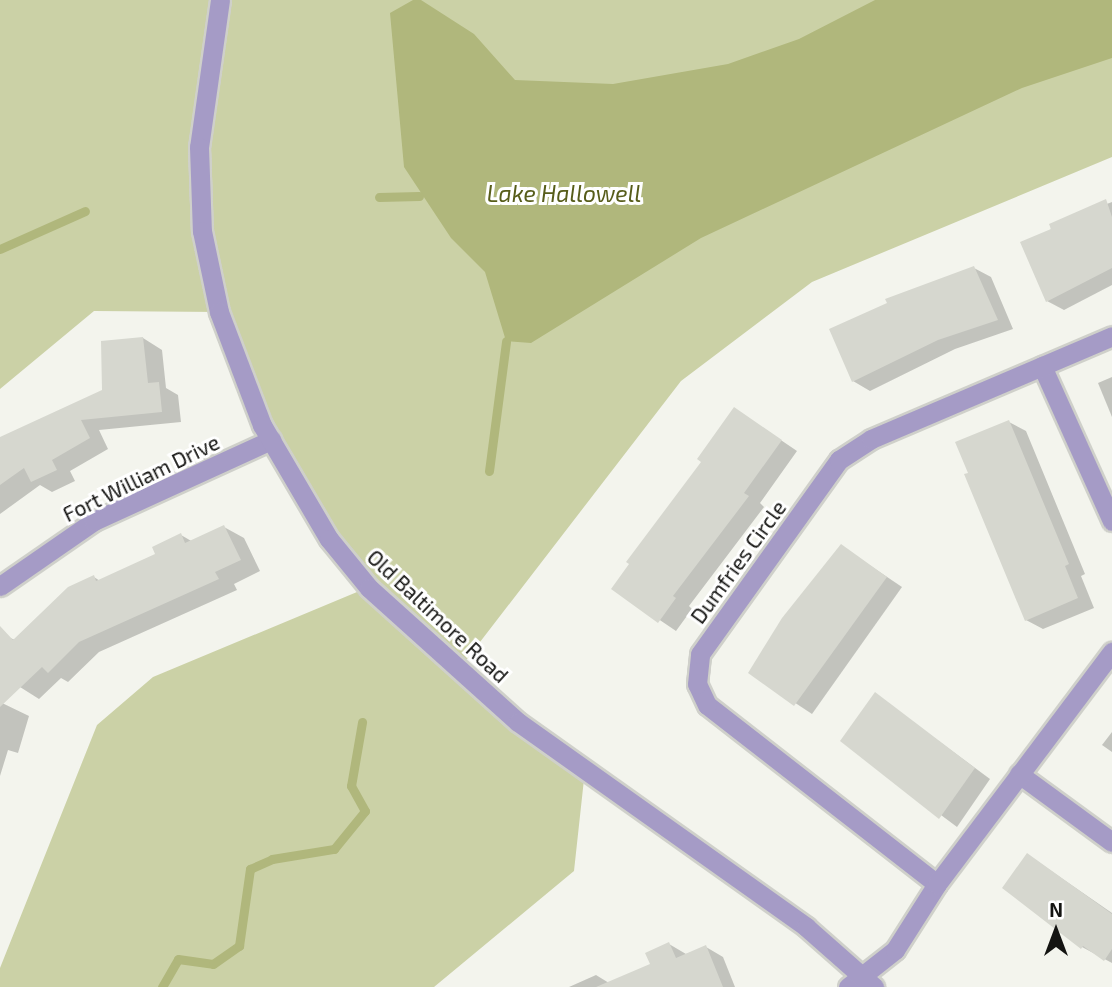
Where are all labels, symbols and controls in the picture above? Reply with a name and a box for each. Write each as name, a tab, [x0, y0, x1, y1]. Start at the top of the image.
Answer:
water label: Lake Hallowell	[487, 179, 641, 207]
street label: Fort William Drive	[59, 429, 223, 527]
street label: Dumfries Circle	[685, 496, 791, 628]
street label: Old Baltimore Road	[362, 544, 514, 688]
north arrow	[1021, 896, 1091, 966]
text: N	[1049, 898, 1063, 921]

